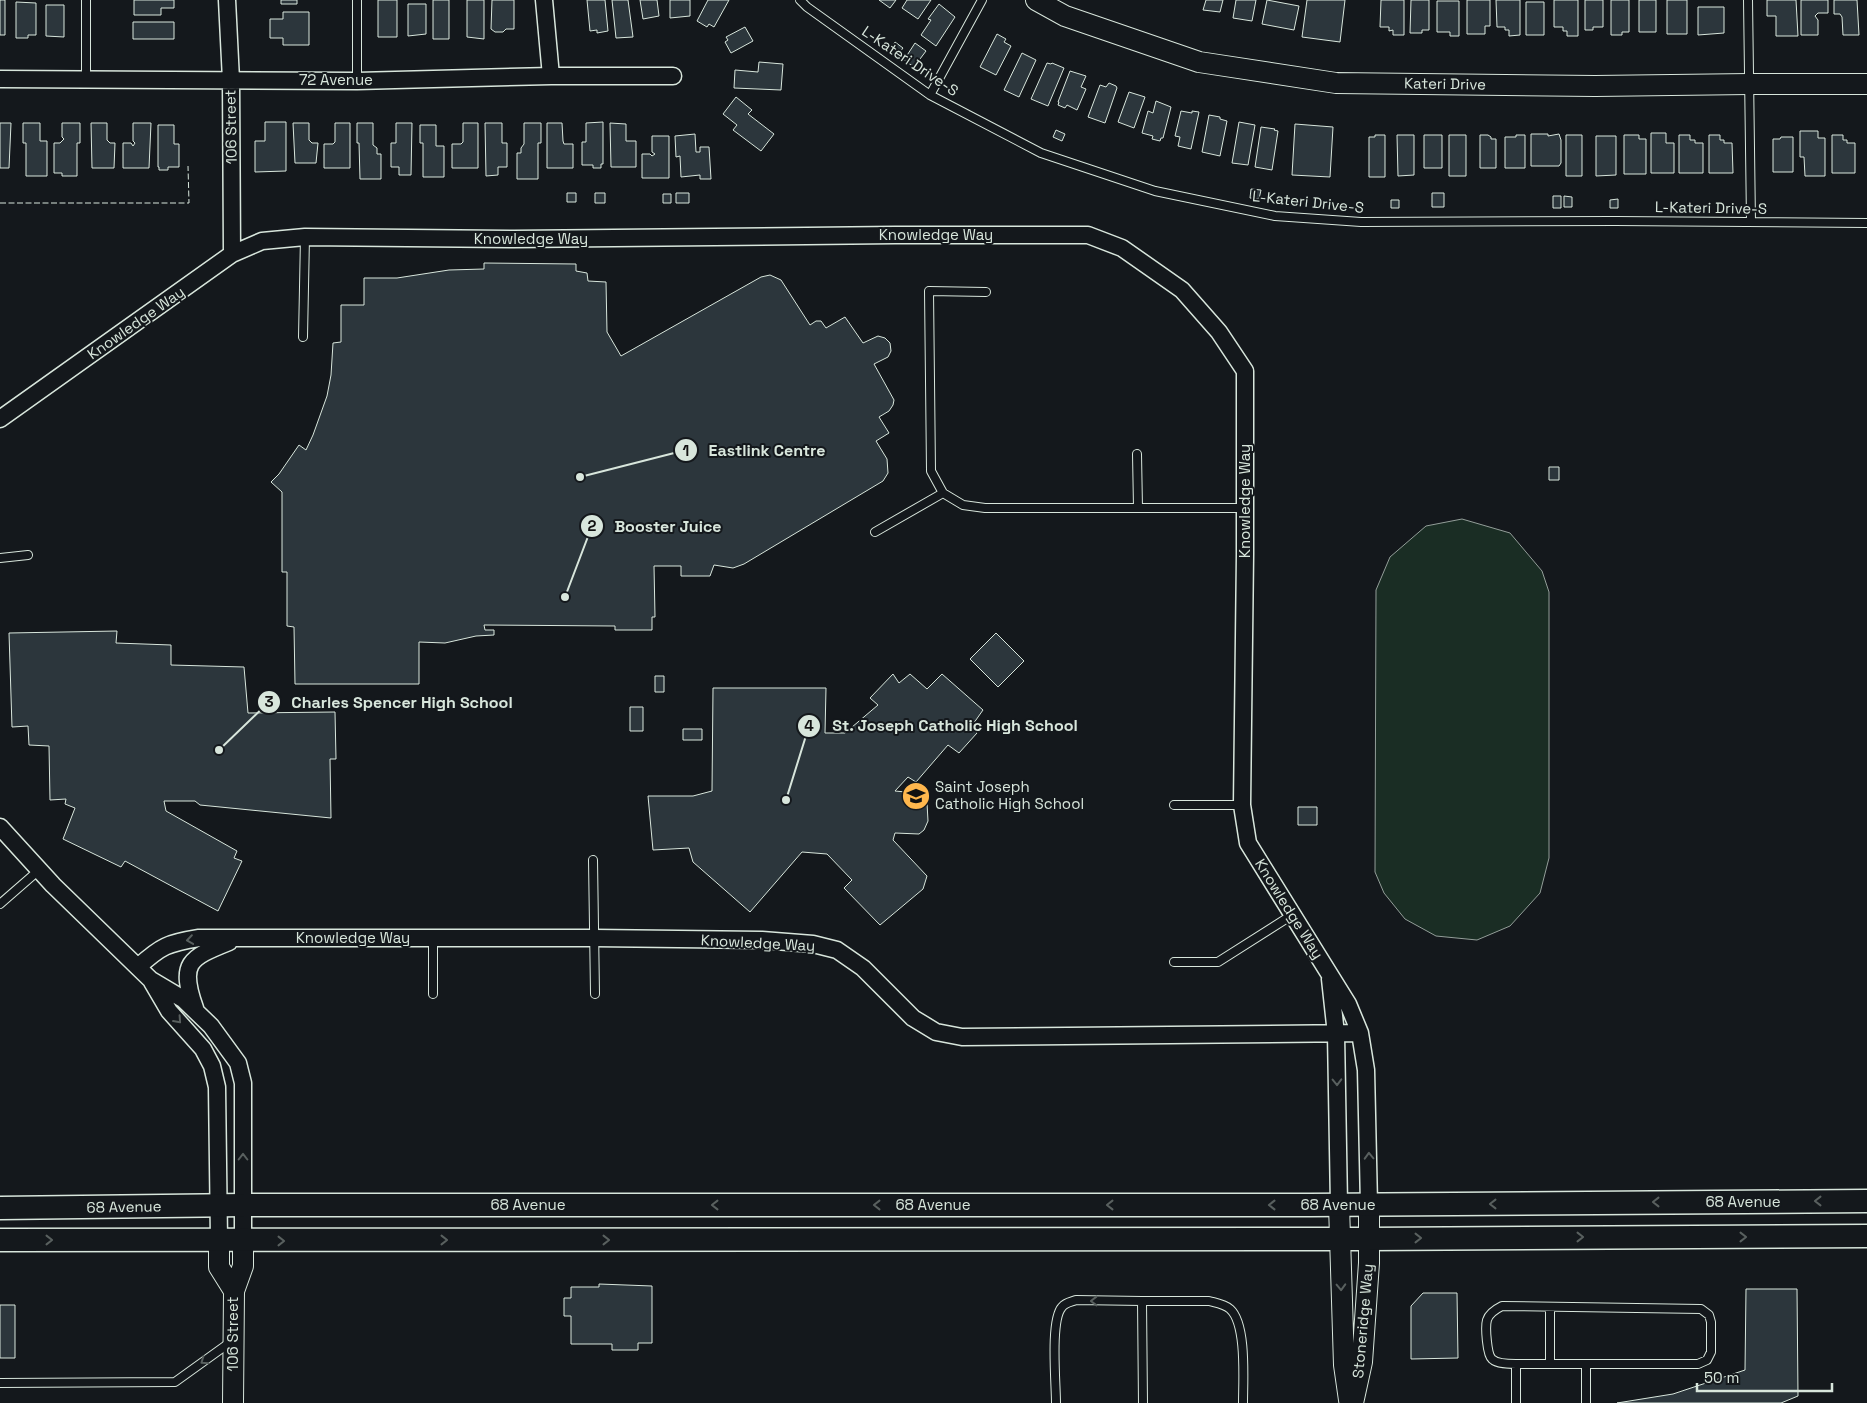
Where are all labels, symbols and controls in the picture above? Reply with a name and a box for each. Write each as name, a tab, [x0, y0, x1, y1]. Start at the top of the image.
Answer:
street label: L-Kateri Drive-S	[858, 21, 962, 100]
street label: 72 Avenue	[299, 70, 373, 89]
street label: Kateri Drive	[1404, 73, 1486, 94]
street label: 106 Street	[220, 89, 241, 165]
street label: L-Kateri Drive-S	[1251, 186, 1365, 217]
street label: L-Kateri Drive-S	[1655, 197, 1767, 218]
street label: Knowledge Way	[879, 225, 993, 244]
street label: Knowledge Way	[474, 229, 588, 248]
street label: Knowledge Way	[83, 282, 188, 363]
callout: Eastlink Centre	[674, 435, 836, 466]
text: Eastlink Centre	[709, 440, 825, 461]
text: 1	[683, 441, 689, 460]
street label: Knowledge Way	[1235, 444, 1254, 558]
callout: Booster Juice	[580, 510, 732, 541]
text: 2	[588, 516, 597, 535]
text: Booster Juice	[614, 516, 722, 537]
callout: Charles Spencer High School	[256, 687, 523, 718]
text: 3	[264, 692, 274, 711]
text: Charles Spencer High School	[291, 692, 513, 713]
callout: St. Joseph Catholic High School	[797, 710, 1088, 741]
text: St. Joseph Catholic High School	[832, 715, 1078, 736]
text: 4	[804, 716, 814, 735]
place label: Saint Joseph Catholic High School	[935, 777, 1084, 813]
school or university icon: Saint Joseph Catholic High School	[901, 781, 931, 811]
street label: Knowledge Way	[1251, 855, 1328, 962]
street label: Knowledge Way	[296, 928, 410, 947]
street label: Knowledge Way	[700, 930, 816, 955]
one-way arrow	[185, 934, 194, 944]
one-way arrow	[172, 1015, 181, 1024]
one-way arrow	[1332, 1079, 1342, 1087]
one-way arrow	[238, 1152, 249, 1160]
one-way arrow	[1364, 1152, 1374, 1160]
street label: 68 Avenue	[1705, 1192, 1781, 1211]
street label: 68 Avenue	[490, 1195, 566, 1214]
street label: 68 Avenue	[895, 1195, 971, 1214]
street label: 68 Avenue	[1300, 1195, 1376, 1214]
street label: 68 Avenue	[86, 1196, 162, 1217]
one-way arrow	[1814, 1196, 1822, 1206]
one-way arrow	[1652, 1197, 1660, 1208]
one-way arrow	[1489, 1199, 1497, 1209]
one-way arrow	[711, 1200, 718, 1210]
one-way arrow	[873, 1200, 881, 1210]
one-way arrow	[1106, 1200, 1114, 1210]
one-way arrow	[1268, 1200, 1276, 1210]
one-way arrow	[1739, 1231, 1747, 1242]
one-way arrow	[1576, 1232, 1584, 1242]
one-way arrow	[1414, 1233, 1422, 1243]
one-way arrow	[45, 1235, 53, 1245]
one-way arrow	[440, 1235, 448, 1245]
one-way arrow	[602, 1235, 610, 1245]
one-way arrow	[278, 1236, 285, 1246]
street label: Stoneridge Way	[1348, 1263, 1377, 1379]
one-way arrow	[1335, 1284, 1346, 1292]
one-way arrow	[1089, 1295, 1097, 1306]
street label: 106 Street	[223, 1297, 242, 1371]
one-way arrow	[201, 1355, 210, 1364]
scale bar	[1697, 1360, 1832, 1392]
text: 50 m	[1704, 1368, 1739, 1387]

